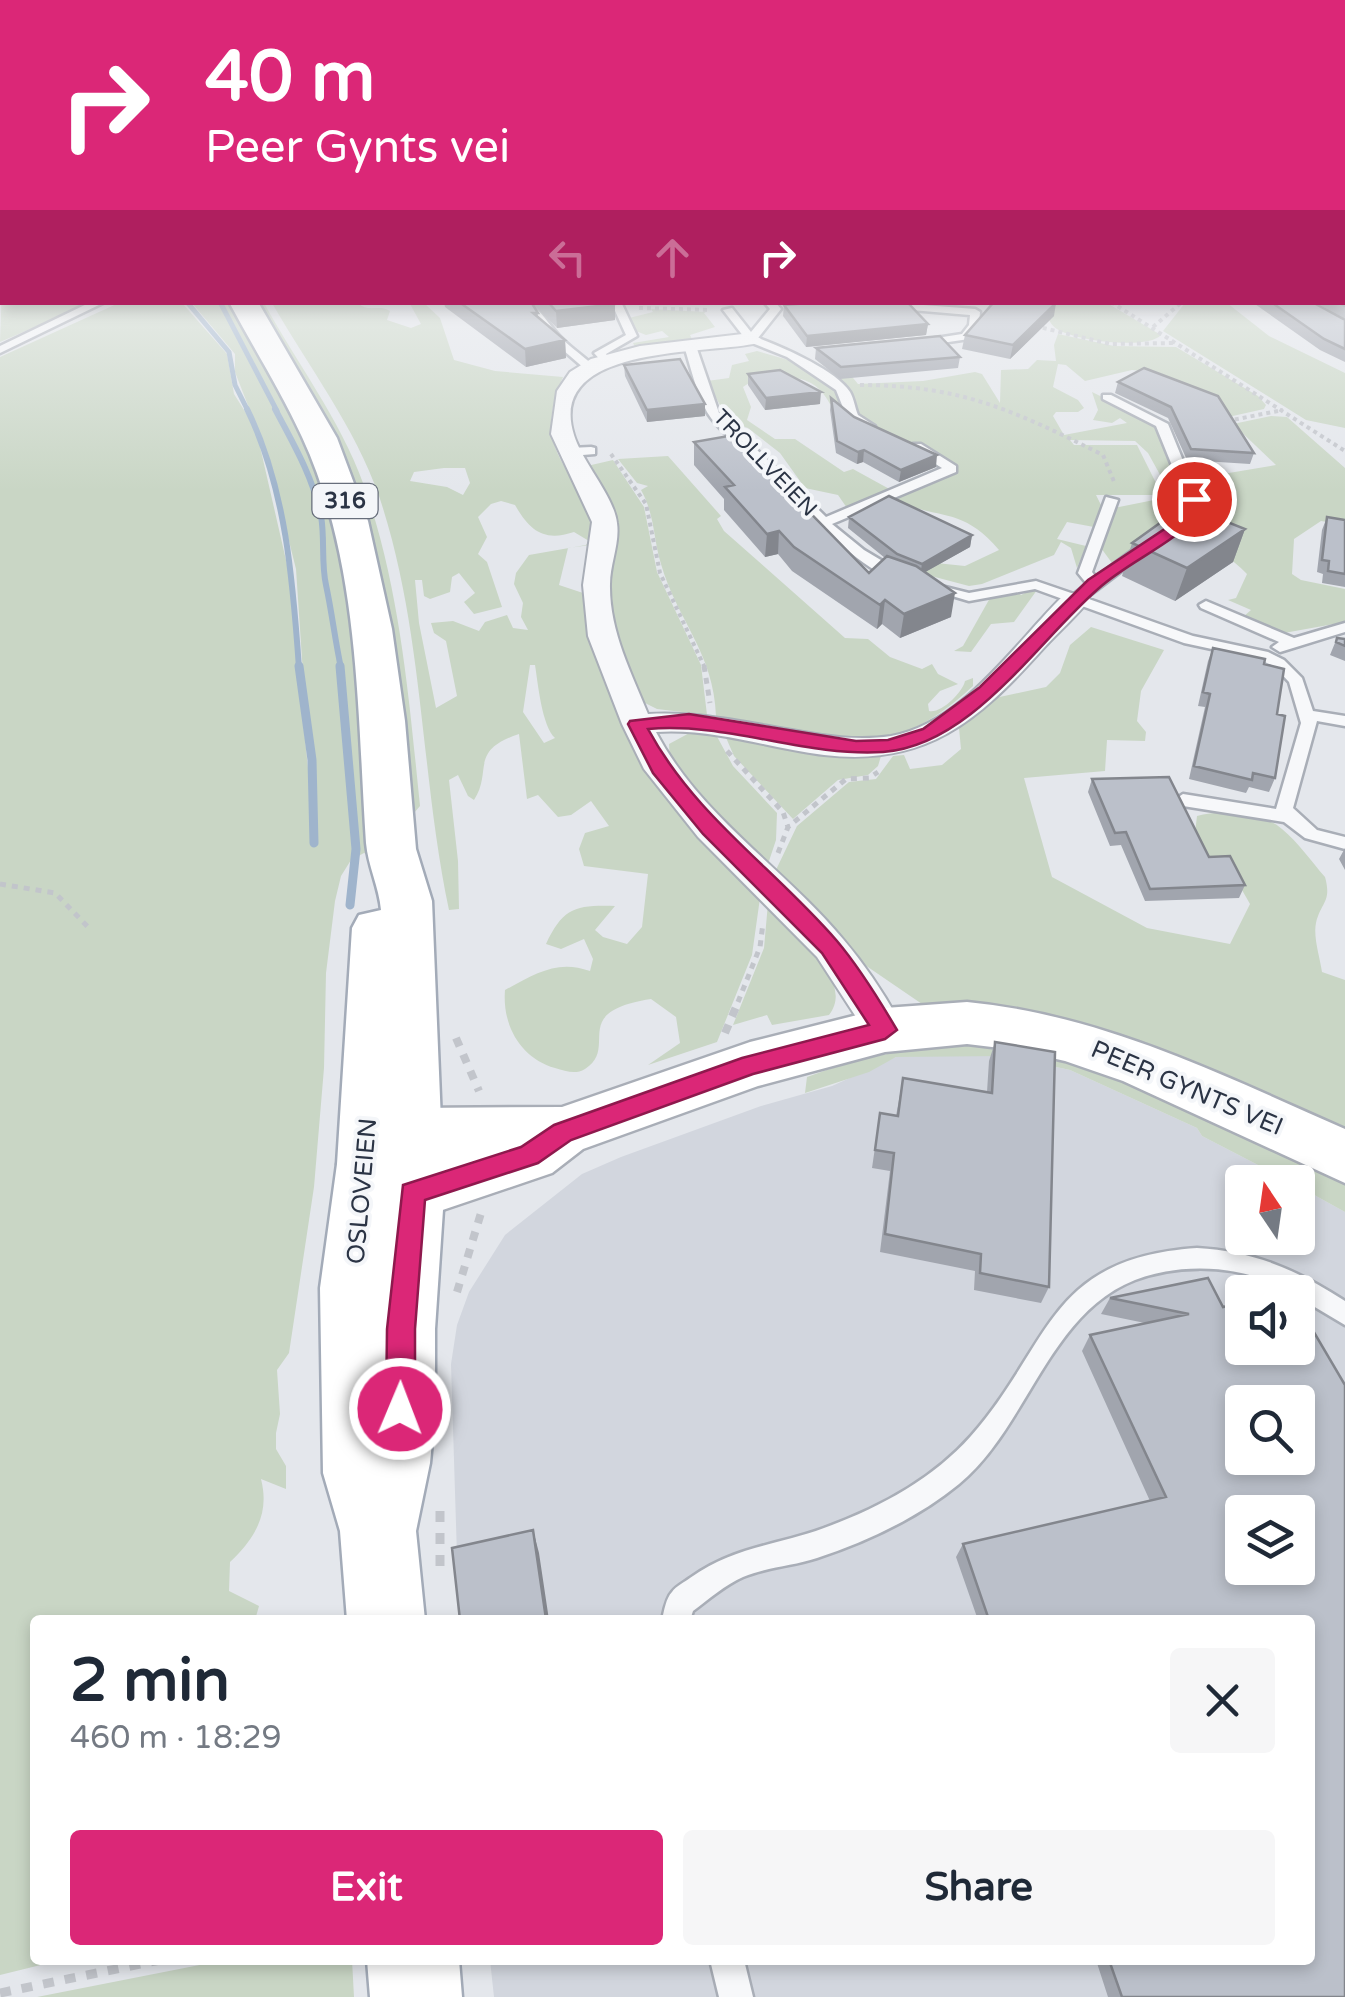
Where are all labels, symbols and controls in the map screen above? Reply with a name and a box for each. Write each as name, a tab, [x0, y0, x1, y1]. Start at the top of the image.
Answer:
text: 40 m	[205, 36, 375, 120]
icon: right	[40, 40, 170, 170]
text: Peer Gynts vei	[205, 121, 510, 175]
icon: left	[540, 230, 595, 285]
icon: ahead	[645, 230, 700, 285]
icon: right	[750, 230, 805, 285]
street label: TROLLVEIEN	[708, 404, 822, 522]
pin	[1152, 457, 1237, 542]
icon: arrive	[1167, 472, 1222, 527]
road number: 316	[312, 484, 378, 518]
street label: PEER GYNTS VEI	[1087, 1034, 1287, 1142]
street label: OSLOVEIEN	[341, 1117, 383, 1265]
north arrow	[1225, 1165, 1315, 1255]
map controls	[1225, 1165, 1315, 1585]
button: sound	[1225, 1275, 1315, 1365]
position arrow	[348, 1357, 452, 1461]
button: search	[1225, 1385, 1315, 1475]
button: layers	[1225, 1495, 1315, 1585]
text: 2 min	[70, 1645, 230, 1717]
button: close	[1170, 1648, 1275, 1753]
text: 460 m · 18:29	[70, 1719, 282, 1757]
button: Exit	[70, 1830, 663, 1945]
button: Share	[683, 1830, 1275, 1945]

